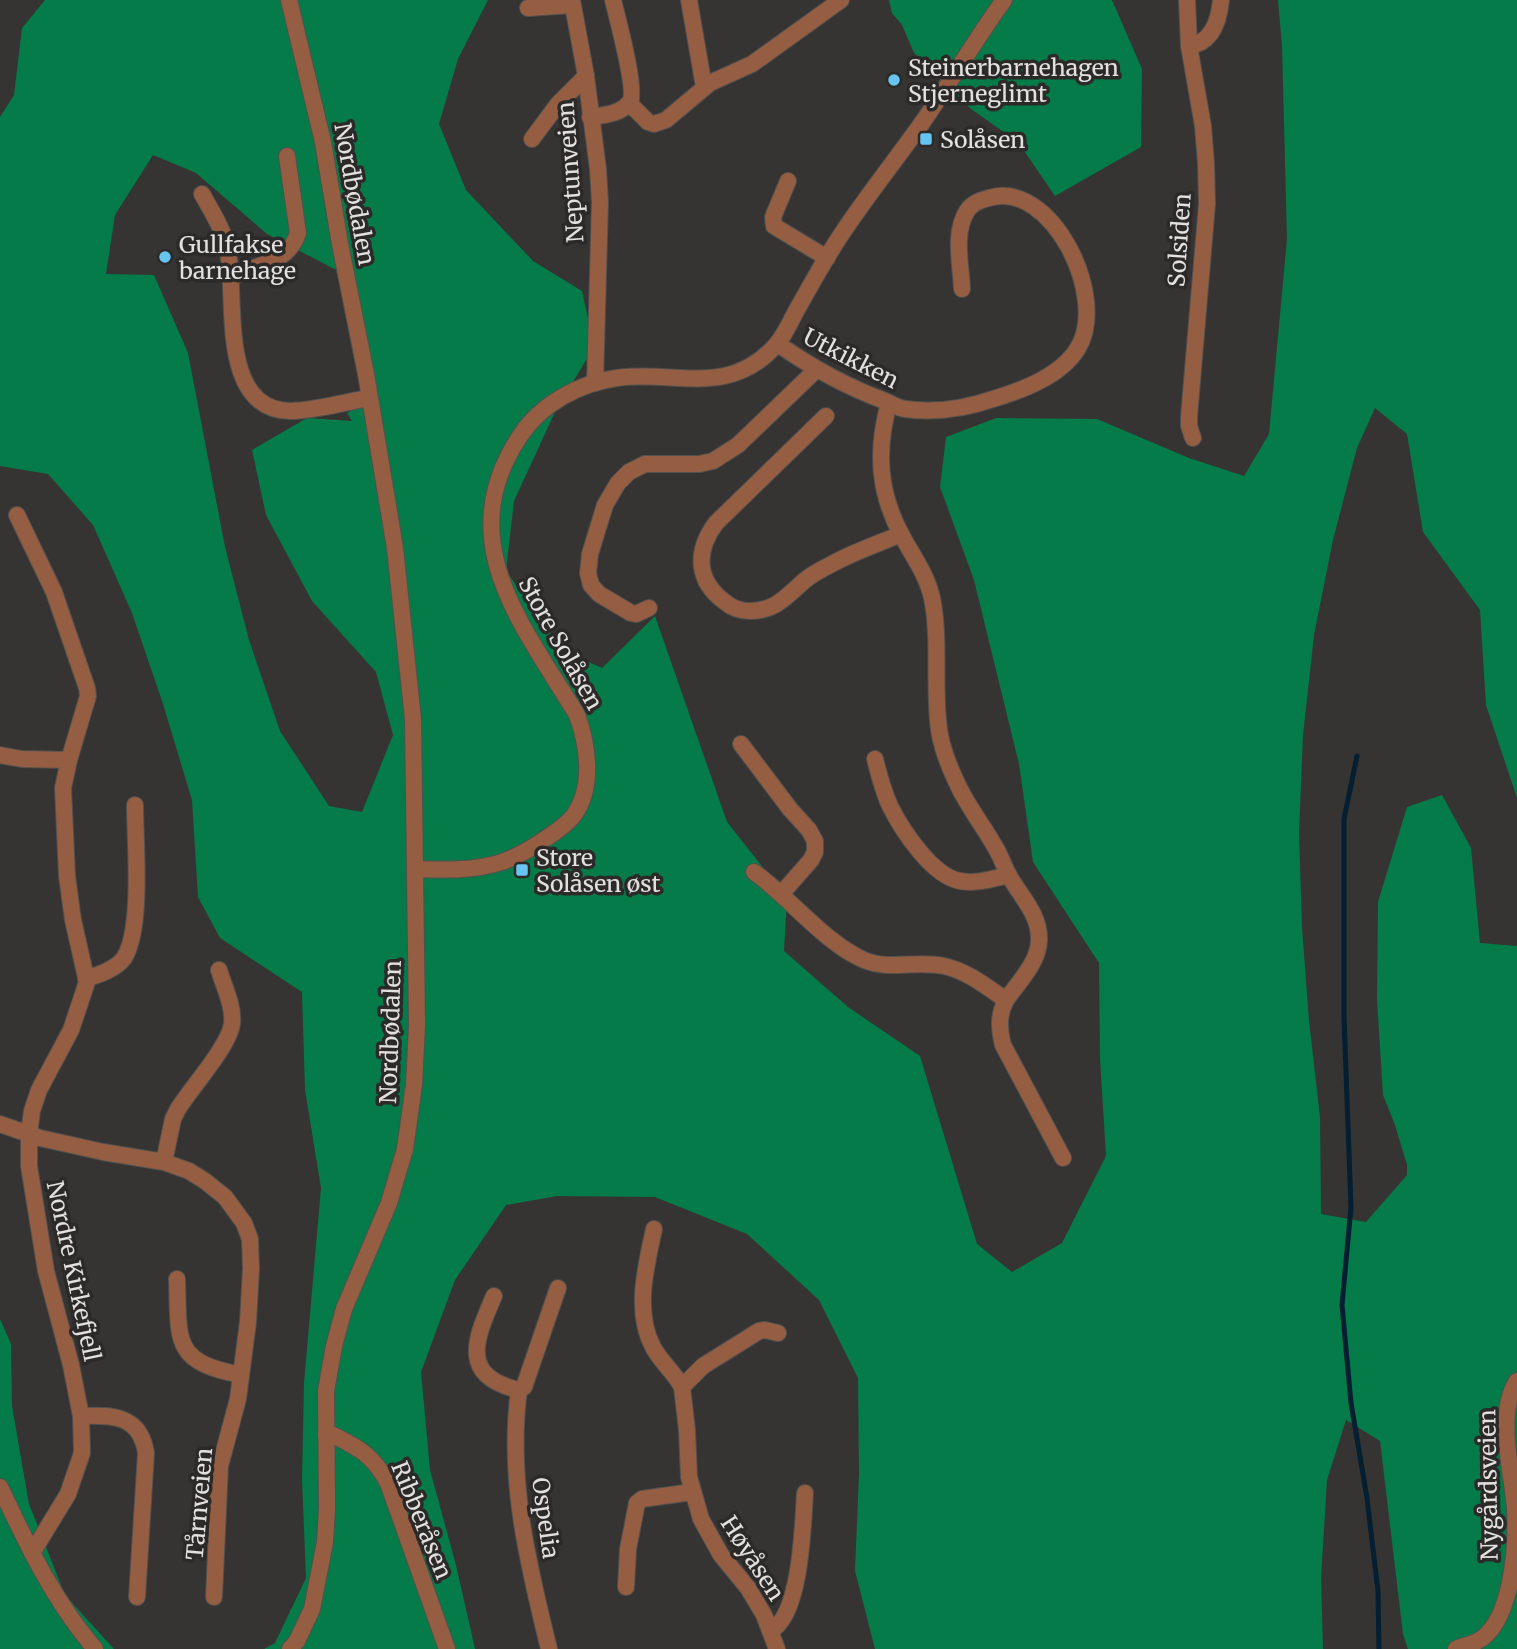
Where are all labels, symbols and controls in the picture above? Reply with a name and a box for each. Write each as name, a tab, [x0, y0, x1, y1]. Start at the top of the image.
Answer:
place label: Steinerbarnehagen Stjerneglimt	[908, 53, 1119, 108]
marker: Steinerbarnehagen Stjerneglimt	[886, 72, 902, 88]
street label: Neptunveien	[551, 101, 589, 243]
street label: Nordbødalen	[328, 121, 382, 267]
place label: Solåsen	[940, 125, 1025, 154]
marker: Solåsen	[918, 131, 934, 147]
street label: Solsiden	[1161, 192, 1197, 288]
place label: Gullfakse barnehage	[178, 230, 296, 285]
marker: Gullfakse barnehage	[157, 249, 173, 265]
street label: Utkikken	[798, 322, 904, 394]
street label: Store Solåsen	[512, 571, 610, 715]
place label: Store Solåsen øst	[536, 843, 660, 898]
marker: Store Solåsen øst	[514, 862, 530, 878]
street label: Nordbødalen	[373, 960, 407, 1104]
street label: Nordre Kirkefjell	[41, 1178, 107, 1364]
street label: Nygårdsveien	[1472, 1409, 1504, 1561]
street label: Tårnveien	[180, 1447, 218, 1561]
street label: Ribberåsen	[385, 1457, 459, 1583]
street label: Ospelia	[526, 1476, 566, 1560]
street label: Høyåsen	[715, 1510, 791, 1606]

